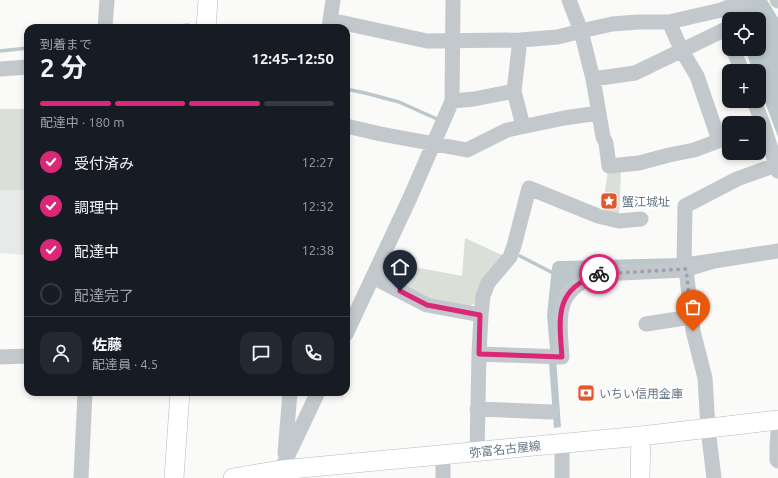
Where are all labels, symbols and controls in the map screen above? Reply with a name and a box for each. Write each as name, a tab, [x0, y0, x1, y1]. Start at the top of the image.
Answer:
map controls	[722, 12, 766, 160]
button: locate	[722, 12, 766, 56]
text: 到着まで	[40, 37, 92, 51]
text: 12:45–12:50	[251, 50, 334, 67]
text: 2 分	[40, 53, 87, 82]
button: +	[722, 64, 766, 108]
text: 配達中 · 180 m	[40, 115, 124, 129]
button: −	[722, 116, 766, 160]
icon: check	[40, 151, 62, 173]
text: 受付済み	[74, 155, 134, 172]
text: 12:27	[301, 155, 334, 169]
place icon: 蟹江城址	[599, 191, 619, 211]
icon: check	[40, 195, 62, 217]
place label: 蟹江城址	[622, 195, 670, 208]
text: 調理中	[74, 199, 119, 216]
text: 12:32	[301, 199, 334, 213]
icon: check	[40, 239, 62, 261]
text: 配達中	[74, 243, 119, 260]
text: 12:38	[301, 243, 334, 257]
pin	[383, 250, 417, 291]
courier	[579, 254, 619, 294]
icon: home	[389, 256, 411, 278]
icon: bike	[588, 263, 610, 285]
text: 配達完了	[74, 287, 134, 304]
pin	[676, 290, 710, 331]
icon: bag	[682, 296, 704, 318]
button: person	[40, 332, 82, 374]
button: chat	[240, 332, 282, 374]
button: phone	[292, 332, 334, 374]
text: 佐藤	[92, 336, 122, 353]
text: 配達員 · 4.5	[92, 357, 158, 371]
bank icon: いちい信用金庫	[576, 383, 596, 403]
place label: いちい信用金庫	[599, 387, 683, 400]
street label: 弥富名古屋線	[469, 439, 541, 459]

